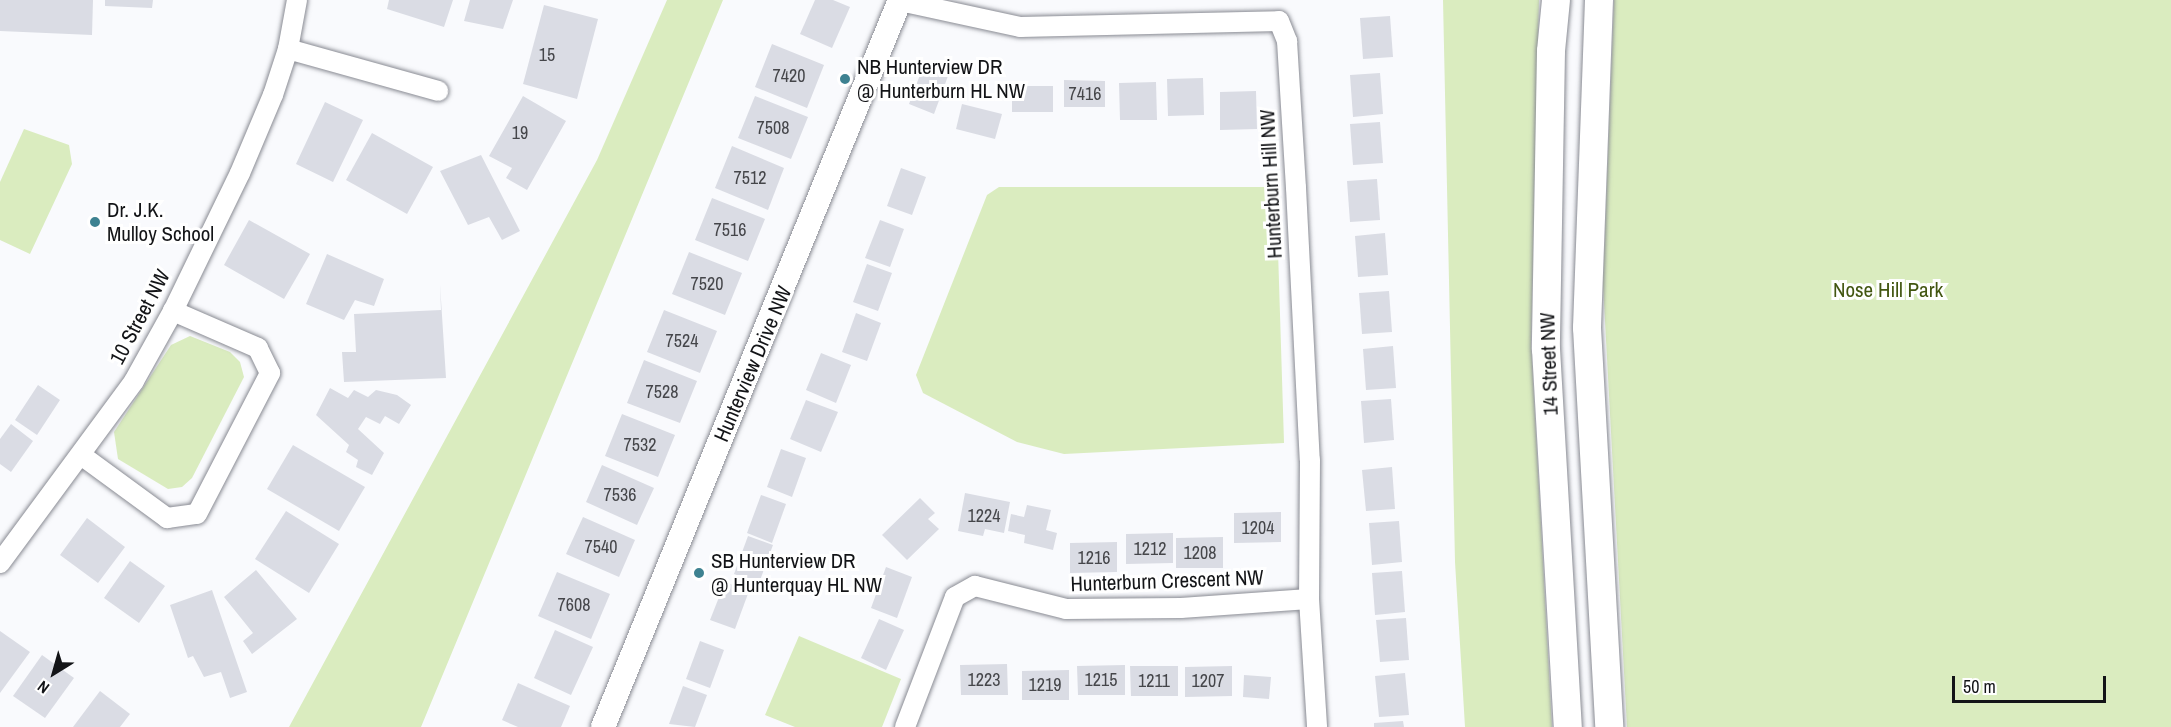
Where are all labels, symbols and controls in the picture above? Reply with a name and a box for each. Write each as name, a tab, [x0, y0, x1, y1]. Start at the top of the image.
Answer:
house number: 15	[539, 44, 555, 66]
place label: NB Hunterview DR @ Hunterburn HL NW	[857, 54, 1026, 104]
house number: 7420	[773, 65, 805, 87]
marker: NB Hunterview DR @ Hunterburn HL NW	[838, 72, 852, 86]
house number: 7416	[1069, 83, 1101, 105]
street label: Hunterburn Hill NW	[1255, 109, 1287, 259]
house number: 7508	[757, 117, 789, 139]
house number: 19	[512, 122, 528, 144]
house number: 7512	[734, 167, 766, 189]
place label: Dr. J.K. Mulloy School	[107, 197, 214, 247]
marker: Dr. J.K. Mulloy School	[88, 215, 102, 229]
house number: 7516	[714, 219, 746, 241]
street label: 10 Street NW	[105, 265, 175, 369]
house number: 7520	[691, 273, 723, 295]
park label: Nose Hill Park	[1833, 277, 1943, 303]
street label: Hunterview Drive NW	[709, 282, 797, 446]
street label: 14 Street NW	[1535, 312, 1563, 416]
house number: 7524	[666, 330, 698, 352]
house number: 7528	[646, 381, 678, 403]
house number: 7532	[624, 434, 656, 456]
house number: 7536	[604, 484, 636, 506]
house number: 1224	[968, 505, 1000, 527]
house number: 1204	[1242, 517, 1274, 539]
house number: 7540	[585, 536, 617, 558]
house number: 1212	[1134, 538, 1166, 560]
house number: 1208	[1184, 542, 1216, 564]
house number: 1216	[1078, 547, 1110, 569]
place label: SB Hunterview DR @ Hunterquay HL NW	[711, 548, 883, 598]
street label: Hunterburn Crescent NW	[1070, 565, 1264, 597]
marker: SB Hunterview DR @ Hunterquay HL NW	[692, 566, 706, 580]
house number: 7608	[558, 594, 590, 616]
north arrow	[24, 643, 84, 703]
scale bar	[1955, 664, 2110, 702]
house number: 1223	[968, 669, 1000, 691]
house number: 1215	[1085, 669, 1117, 691]
house number: 1211	[1138, 670, 1170, 692]
house number: 1207	[1192, 670, 1224, 692]
house number: 1219	[1029, 674, 1061, 696]
text: 50 m	[1963, 674, 1996, 699]
text: N	[33, 676, 54, 699]

